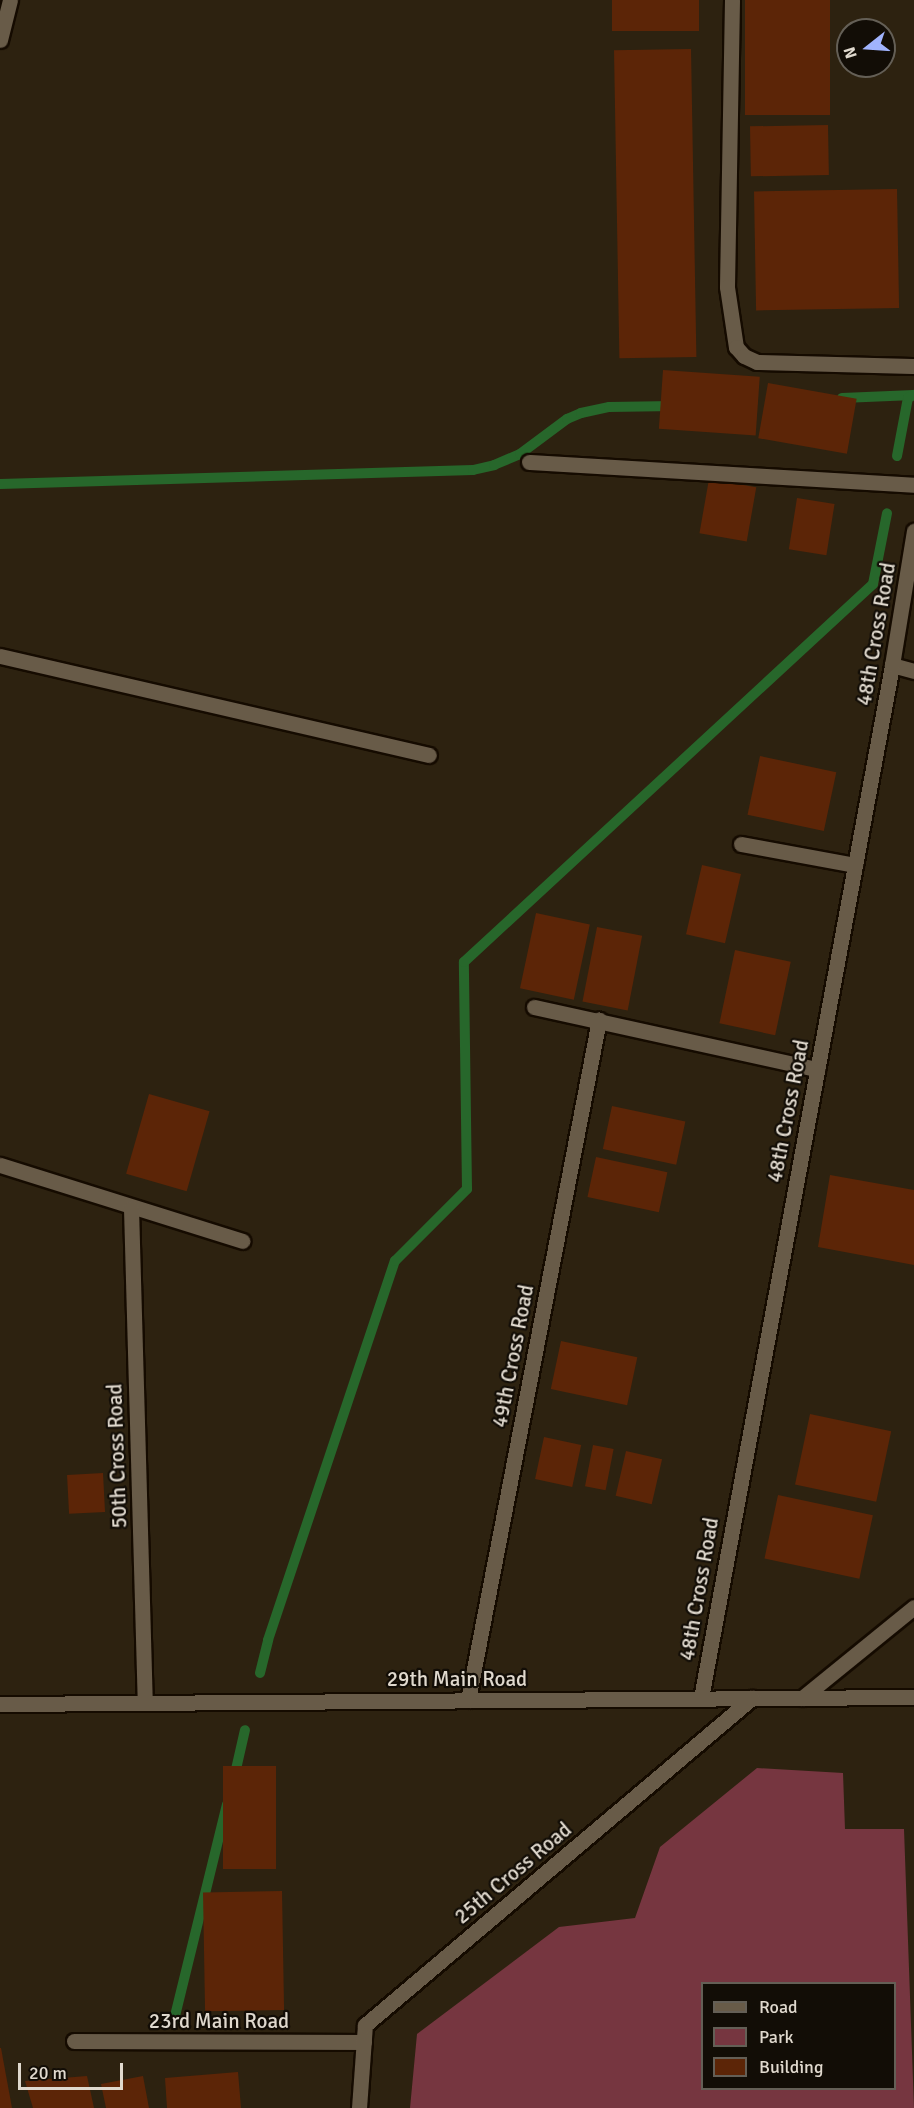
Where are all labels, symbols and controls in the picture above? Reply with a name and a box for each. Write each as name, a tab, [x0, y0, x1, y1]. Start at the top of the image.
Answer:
north arrow	[836, 18, 896, 78]
text: N	[840, 44, 862, 61]
street label: 48th Cross Road	[851, 560, 901, 708]
street label: 48th Cross Road	[762, 1037, 814, 1185]
street label: 49th Cross Road	[487, 1282, 539, 1430]
street label: 50th Cross Road	[102, 1383, 132, 1529]
street label: 48th Cross Road	[674, 1515, 724, 1663]
street label: 29th Main Road	[387, 1666, 527, 1692]
street label: 25th Cross Road	[449, 1817, 577, 1929]
legend	[701, 1982, 896, 2090]
text: Road	[759, 1996, 798, 2018]
street label: 23rd Main Road	[149, 2008, 289, 2034]
text: Park	[759, 2026, 794, 2048]
scale bar	[21, 2051, 126, 2089]
text: Building	[759, 2056, 823, 2078]
text: 20 m	[29, 2062, 67, 2084]

